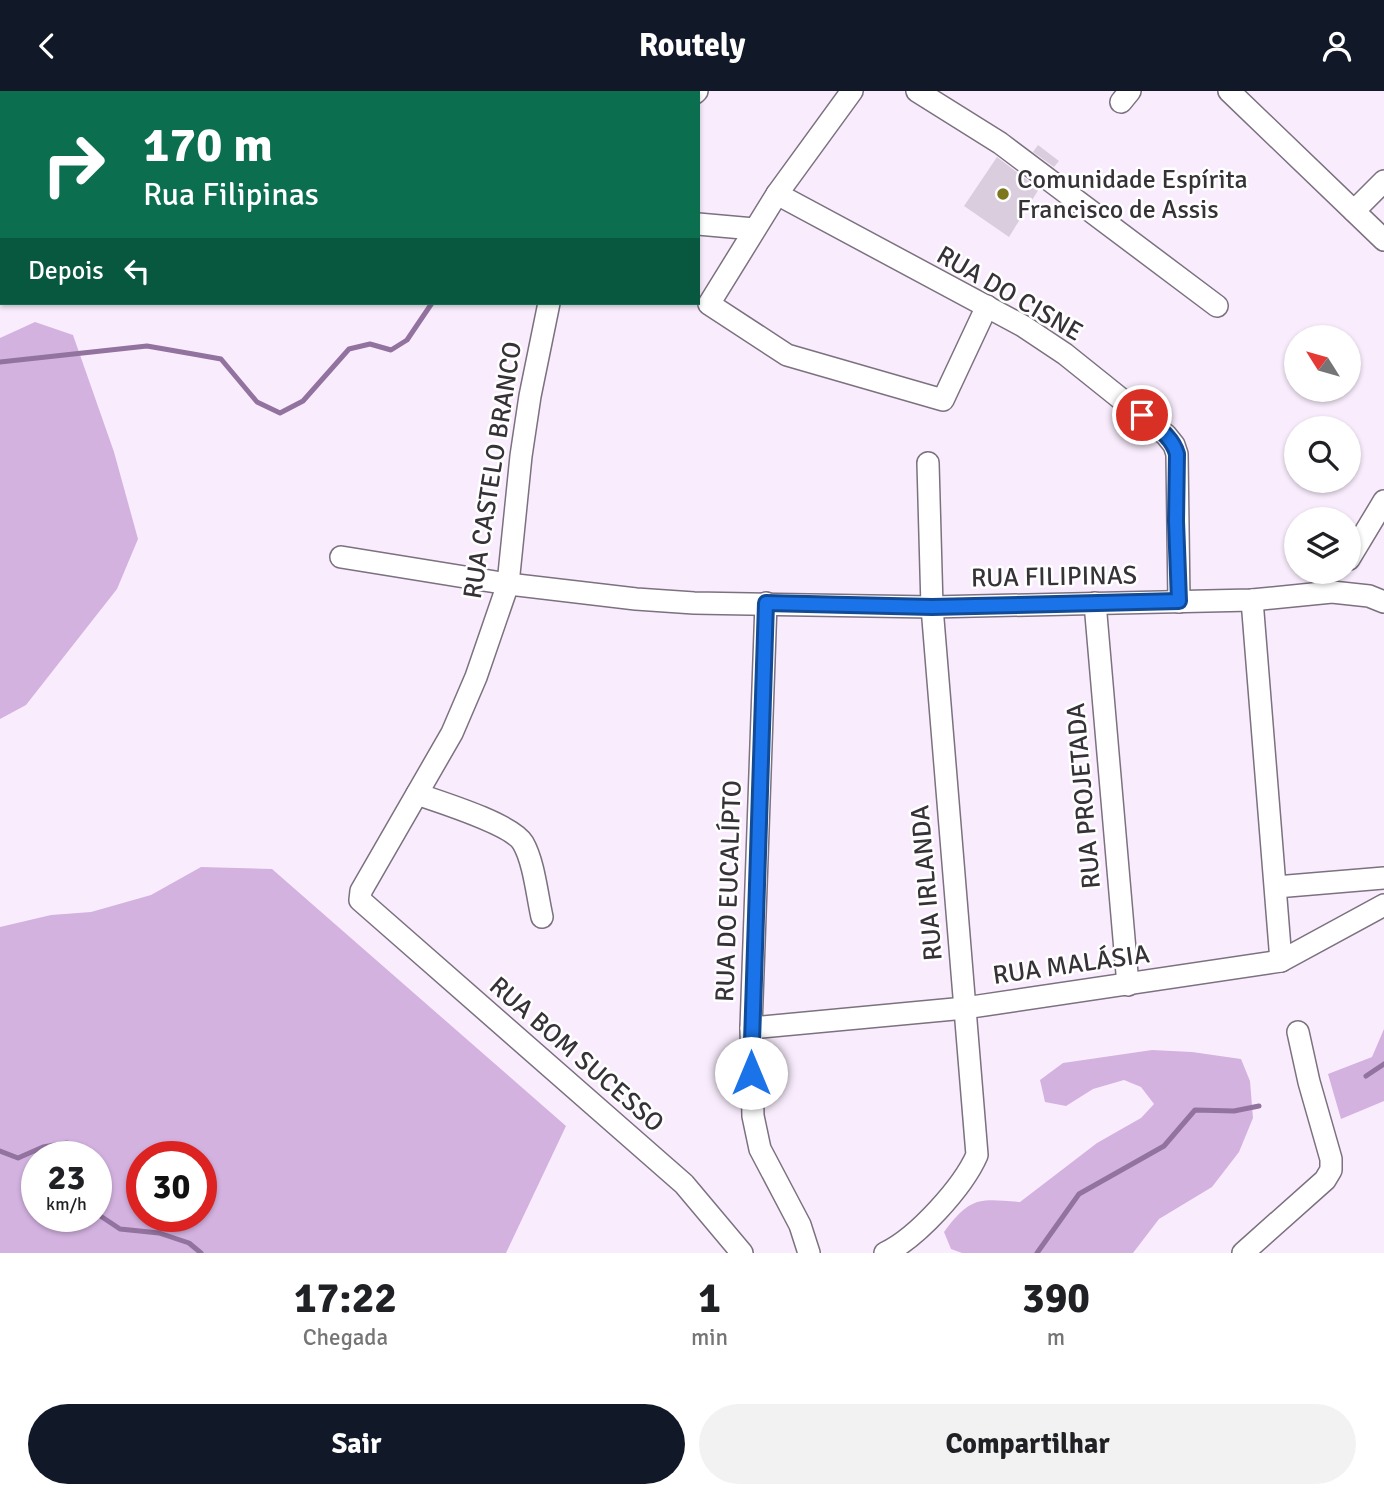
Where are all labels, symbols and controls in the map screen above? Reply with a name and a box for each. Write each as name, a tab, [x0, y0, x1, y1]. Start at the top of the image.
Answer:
text: Routely	[639, 26, 745, 65]
icon: back	[28, 27, 66, 65]
icon: person	[1318, 27, 1356, 65]
text: 170 m	[143, 115, 273, 175]
icon: right	[28, 119, 119, 210]
place label: Comunidade Espírita Francisco de Assis	[1017, 164, 1248, 226]
text: Rua Filipinas	[143, 175, 319, 214]
marker: Comunidade Espírita Francisco de Assis	[995, 186, 1011, 202]
street label: RUA DO CISNE	[931, 239, 1088, 349]
icon: left	[118, 252, 156, 290]
text: Depois	[28, 255, 104, 287]
north arrow	[1284, 325, 1362, 403]
map controls	[1284, 325, 1361, 584]
street label: RUA CASTELO BRANCO	[457, 339, 529, 601]
pin	[1112, 385, 1172, 445]
icon: arrive	[1123, 396, 1161, 434]
button: search	[1284, 416, 1361, 493]
button: layers	[1284, 507, 1361, 584]
street label: RUA FILIPINAS	[971, 560, 1137, 594]
street label: RUA PROJETADA	[1060, 702, 1108, 890]
street label: RUA DO EUCALÍPTO	[709, 780, 749, 1002]
street label: RUA IRLANDA	[904, 804, 950, 962]
street label: RUA MALÁSIA	[991, 938, 1152, 992]
street label: RUA BOM SUCESSO	[482, 970, 670, 1139]
position arrow	[714, 1036, 788, 1110]
speed limit sign: 30	[126, 1141, 217, 1232]
text: 23	[48, 1156, 85, 1199]
text: km/h	[46, 1193, 87, 1215]
text: 17:22	[294, 1273, 397, 1324]
text: 1	[698, 1273, 721, 1324]
text: 390	[1022, 1273, 1090, 1324]
text: Chegada	[303, 1323, 388, 1352]
text: min	[691, 1323, 728, 1352]
text: m	[1047, 1323, 1065, 1352]
button: Sair	[28, 1404, 685, 1484]
button: Compartilhar	[699, 1404, 1356, 1484]

